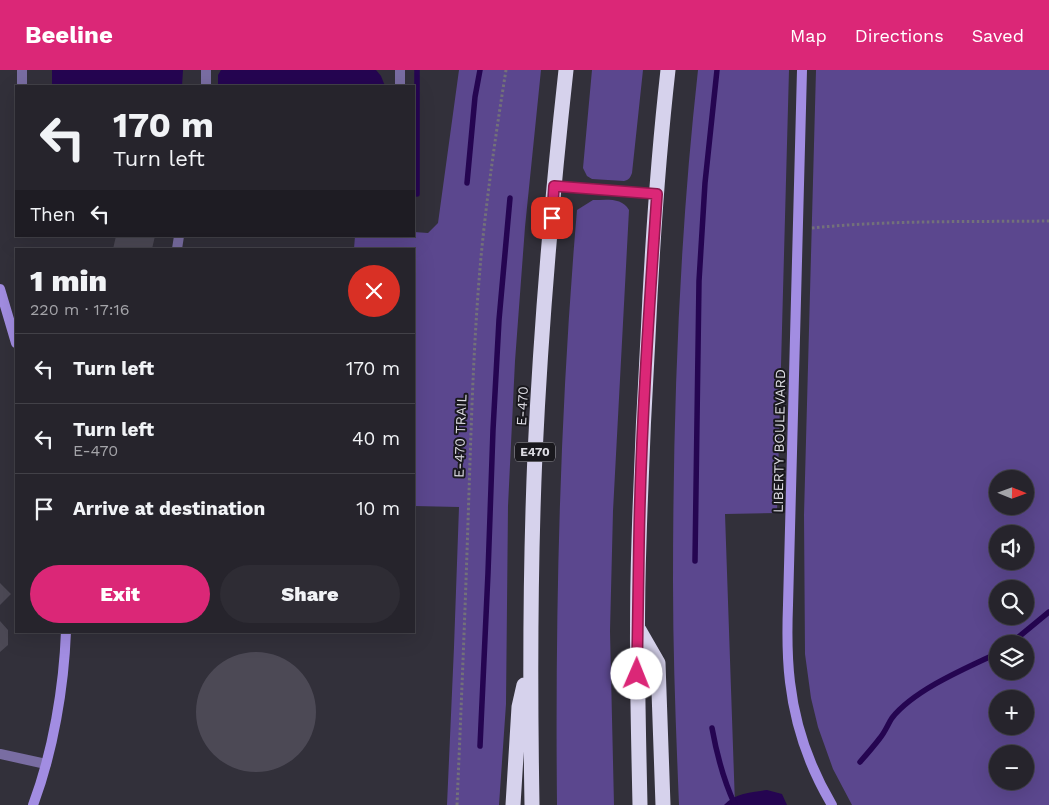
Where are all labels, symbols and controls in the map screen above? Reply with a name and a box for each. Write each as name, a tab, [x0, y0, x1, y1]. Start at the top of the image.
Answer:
text: Beeline	[25, 21, 113, 49]
text: Map	[790, 25, 827, 46]
text: Directions	[855, 25, 944, 46]
text: Saved	[972, 25, 1024, 46]
text: 170 m	[113, 104, 214, 146]
icon: left	[30, 105, 95, 170]
text: Turn left	[113, 146, 205, 171]
pin	[531, 197, 573, 239]
icon: left	[86, 200, 114, 228]
text: Then	[30, 203, 76, 226]
icon: arrive	[538, 204, 566, 232]
text: 1 min	[30, 263, 107, 298]
button: close	[348, 265, 400, 317]
text: 220 m · 17:16	[30, 300, 129, 319]
icon: left	[30, 355, 58, 383]
text: Turn left	[73, 357, 154, 380]
text: 170 m	[346, 357, 400, 380]
street label: LIBERTY BOULEVARD	[770, 369, 788, 513]
street label: E-470	[513, 386, 531, 426]
street label: E-470 TRAIL	[451, 394, 469, 478]
text: Turn left	[73, 418, 154, 441]
icon: left	[30, 425, 58, 453]
text: 40 m	[352, 427, 400, 450]
text: E-470	[73, 441, 118, 460]
road number: E470	[515, 442, 555, 462]
north arrow	[989, 470, 1034, 515]
map controls	[989, 470, 1034, 790]
icon: arrive	[30, 495, 58, 523]
text: Arrive at destination	[73, 497, 265, 520]
text: 10 m	[356, 497, 400, 520]
button: sound	[989, 525, 1034, 570]
button: Exit	[30, 565, 210, 623]
button: Share	[220, 565, 400, 623]
button: search	[989, 580, 1034, 625]
button: layers	[989, 635, 1034, 680]
position arrow	[610, 647, 662, 699]
button: +	[989, 690, 1034, 735]
button: −	[989, 745, 1034, 790]

